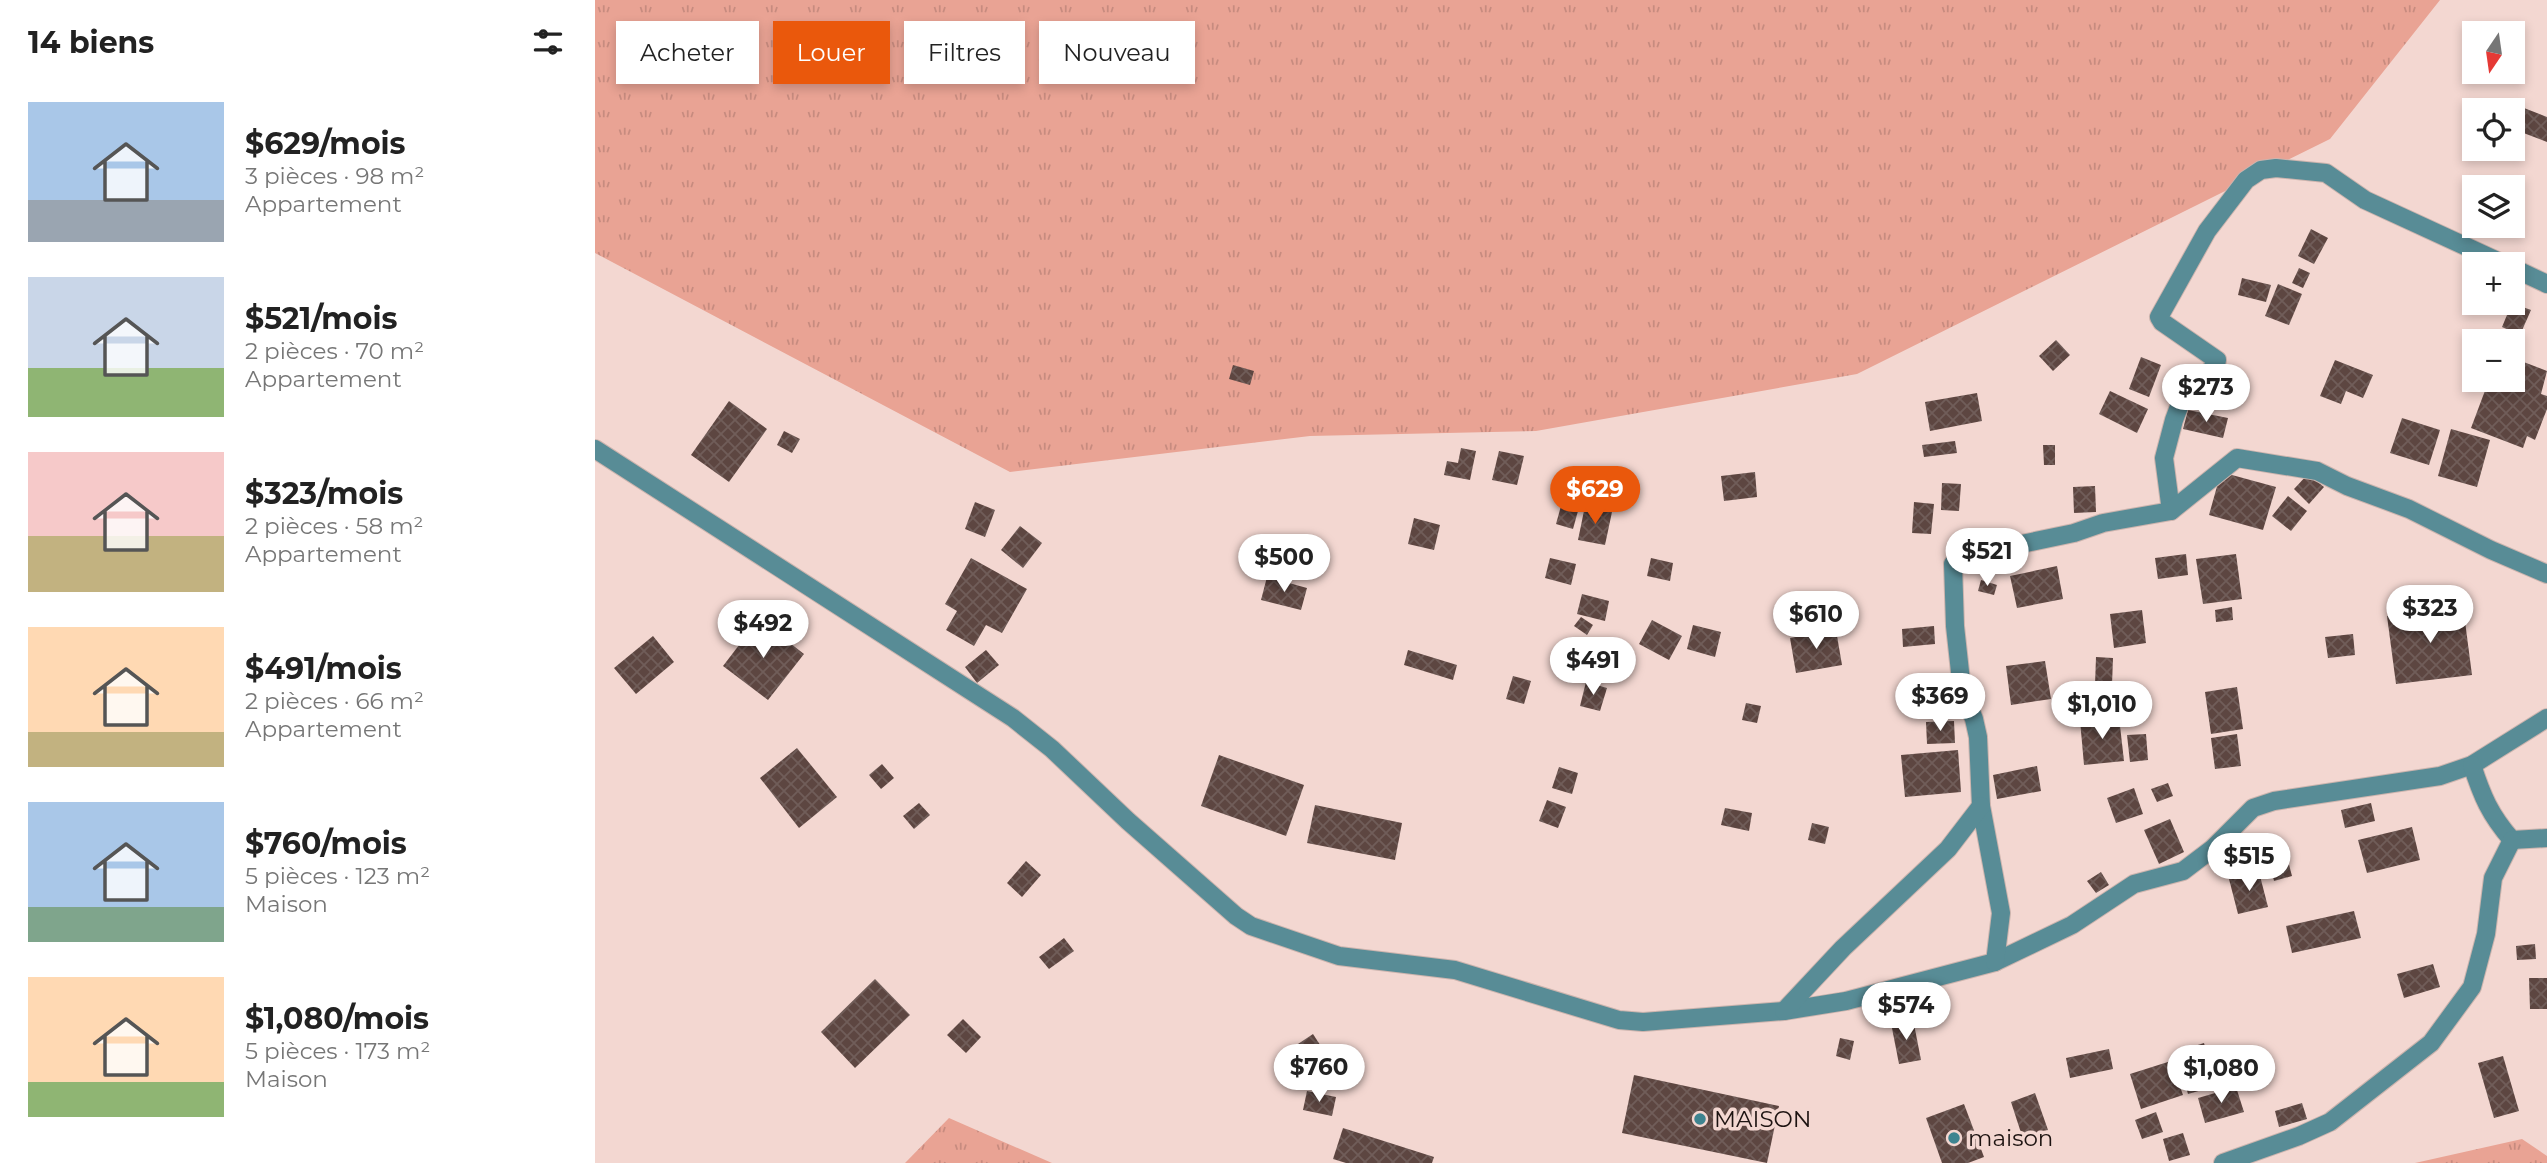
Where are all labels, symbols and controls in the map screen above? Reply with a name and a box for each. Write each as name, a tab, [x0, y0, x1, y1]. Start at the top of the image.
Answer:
chip: Acheter	[616, 21, 759, 84]
chip: Louer	[773, 21, 890, 84]
chip: Filtres	[904, 21, 1025, 84]
chip: Nouveau	[1039, 21, 1195, 84]
north arrow	[2462, 21, 2525, 84]
map controls	[2462, 21, 2525, 392]
icon: filters	[529, 23, 567, 61]
text: 14 biens	[28, 24, 154, 61]
button: locate	[2462, 98, 2525, 161]
text: $629/mois	[245, 125, 406, 162]
icon: home	[84, 130, 168, 214]
text: 3 pièces · 98 m²	[245, 162, 424, 190]
button: layers	[2462, 175, 2525, 238]
text: Appartement	[245, 190, 402, 218]
button: +	[2462, 252, 2525, 315]
text: $521/mois	[245, 300, 397, 337]
icon: home	[84, 305, 168, 389]
button: −	[2462, 329, 2525, 392]
text: 2 pièces · 70 m²	[245, 337, 424, 365]
pin: $273	[2165, 364, 2247, 424]
text: Appartement	[245, 365, 402, 393]
text: $273	[2178, 373, 2234, 401]
pin: $629	[1554, 466, 1636, 526]
text: $323/mois	[245, 475, 403, 512]
text: $629	[1566, 475, 1624, 503]
icon: home	[84, 480, 168, 564]
text: 2 pièces · 58 m²	[245, 512, 423, 540]
pin: $521	[1946, 528, 2028, 588]
pin: $500	[1243, 534, 1325, 594]
text: $521	[1962, 537, 2012, 565]
text: Appartement	[245, 540, 402, 568]
text: $500	[1254, 543, 1314, 571]
pin: $323	[2389, 586, 2471, 645]
pin: $610	[1775, 592, 1857, 651]
text: $323	[2402, 594, 2458, 622]
pin: $492	[722, 600, 804, 660]
text: $610	[1789, 600, 1843, 628]
text: $492	[734, 609, 792, 637]
pin: $491	[1552, 638, 1634, 697]
text: $491	[1566, 646, 1620, 674]
text: $491/mois	[245, 650, 402, 687]
icon: home	[84, 655, 168, 739]
pin: $369	[1899, 674, 1981, 733]
text: $369	[1911, 682, 1969, 710]
pin: $1,010	[2045, 682, 2159, 741]
text: 2 pièces · 66 m²	[245, 687, 424, 715]
text: $1,010	[2067, 690, 2137, 718]
text: Appartement	[245, 715, 402, 743]
text: $760/mois	[245, 825, 407, 862]
icon: home	[84, 830, 168, 914]
pin: $515	[2208, 834, 2290, 893]
text: $515	[2223, 842, 2275, 870]
text: 5 pièces · 123 m²	[245, 862, 430, 890]
text: Maison	[245, 890, 328, 918]
pin: $574	[1865, 982, 1947, 1042]
text: $574	[1878, 991, 1934, 1019]
text: $1,080/mois	[245, 1000, 429, 1037]
icon: home	[84, 1005, 168, 1089]
text: 5 pièces · 173 m²	[245, 1037, 430, 1065]
pin: $760	[1278, 1044, 1360, 1104]
pin: $1,080	[2164, 1046, 2278, 1105]
text: $760	[1290, 1053, 1348, 1081]
text: $1,080	[2183, 1054, 2259, 1082]
text: Maison	[245, 1065, 328, 1093]
place label: MAISON	[1714, 1105, 1812, 1133]
marker: MAISON	[1692, 1111, 1708, 1127]
place label: maison	[1968, 1124, 2053, 1152]
marker: maison	[1946, 1130, 1962, 1146]

